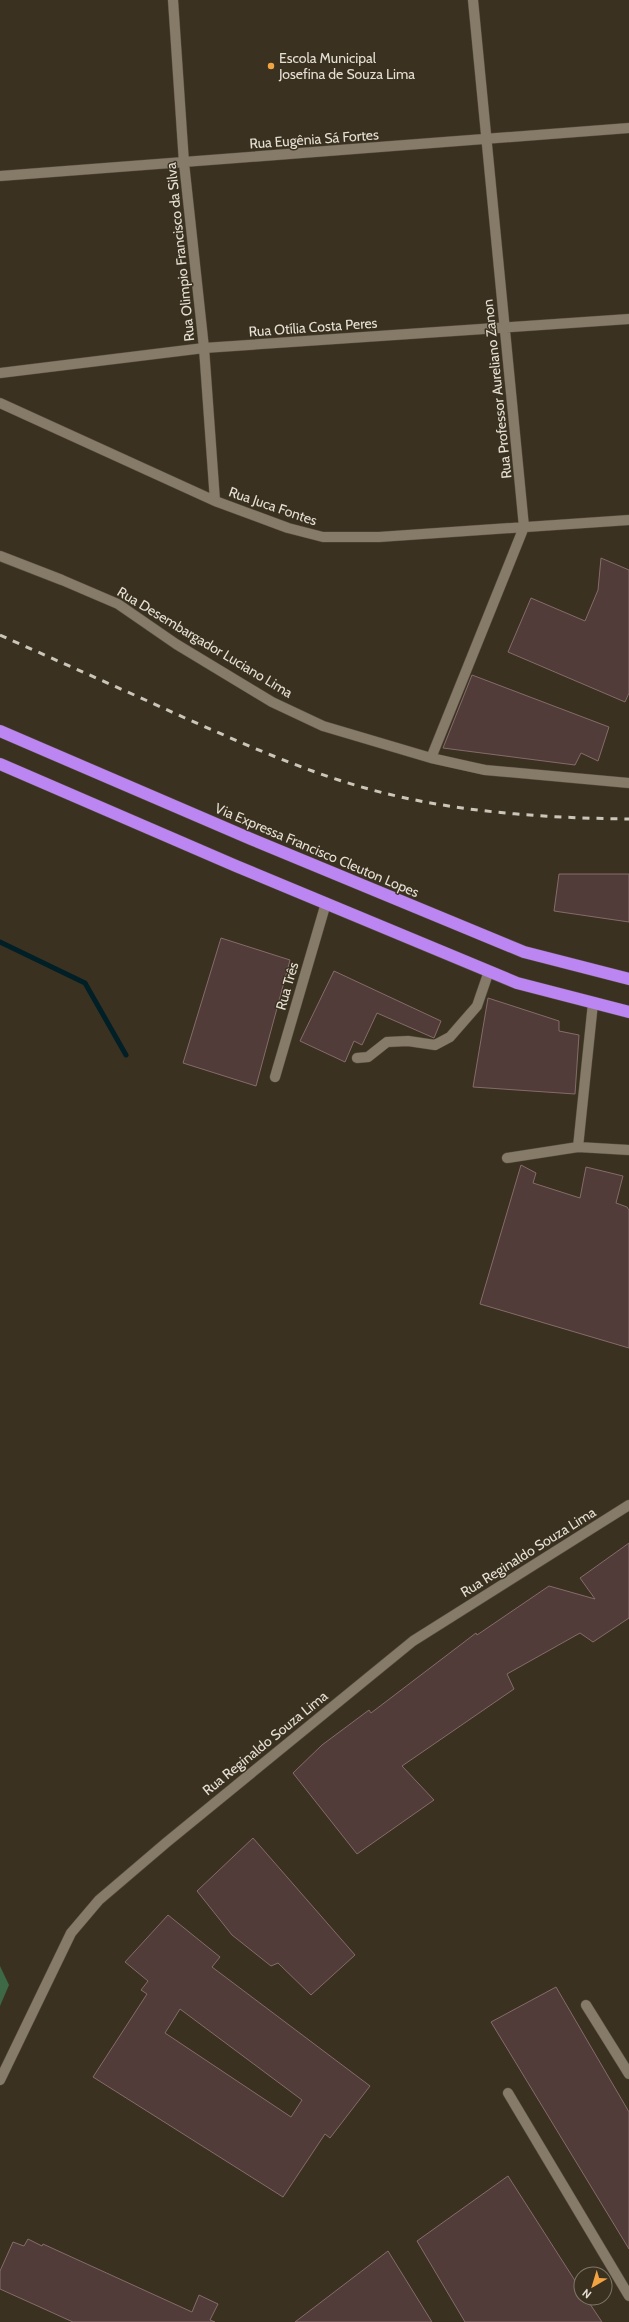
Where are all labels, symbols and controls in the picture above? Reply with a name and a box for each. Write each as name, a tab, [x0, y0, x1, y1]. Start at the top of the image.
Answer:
place label: Escola Municipal Josefina de Souza Lima	[278, 49, 415, 83]
marker: Escola Municipal Josefina de Souza Lima	[266, 61, 276, 71]
street label: Rua Eugênia Sá Fortes	[249, 125, 379, 152]
street label: Rua Olimpio Francisco da Silva	[162, 161, 198, 342]
street label: Rua Professor Aureliano Zanon	[479, 298, 515, 480]
street label: Rua Otília Costa Peres	[248, 314, 378, 340]
street label: Rua Juca Fontes	[226, 482, 320, 530]
street label: Rua Desembargador Luciano Lima	[114, 582, 296, 702]
street label: Via Expressa Francisco Cleuton Lopes	[212, 799, 422, 901]
street label: Rua Três	[272, 960, 302, 1012]
street label: Rua Reginaldo Souza Lima	[457, 1503, 599, 1601]
street label: Rua Reginaldo Souza Lima	[199, 1687, 332, 1799]
north arrow	[573, 2266, 613, 2306]
text: N	[579, 2286, 594, 2302]

